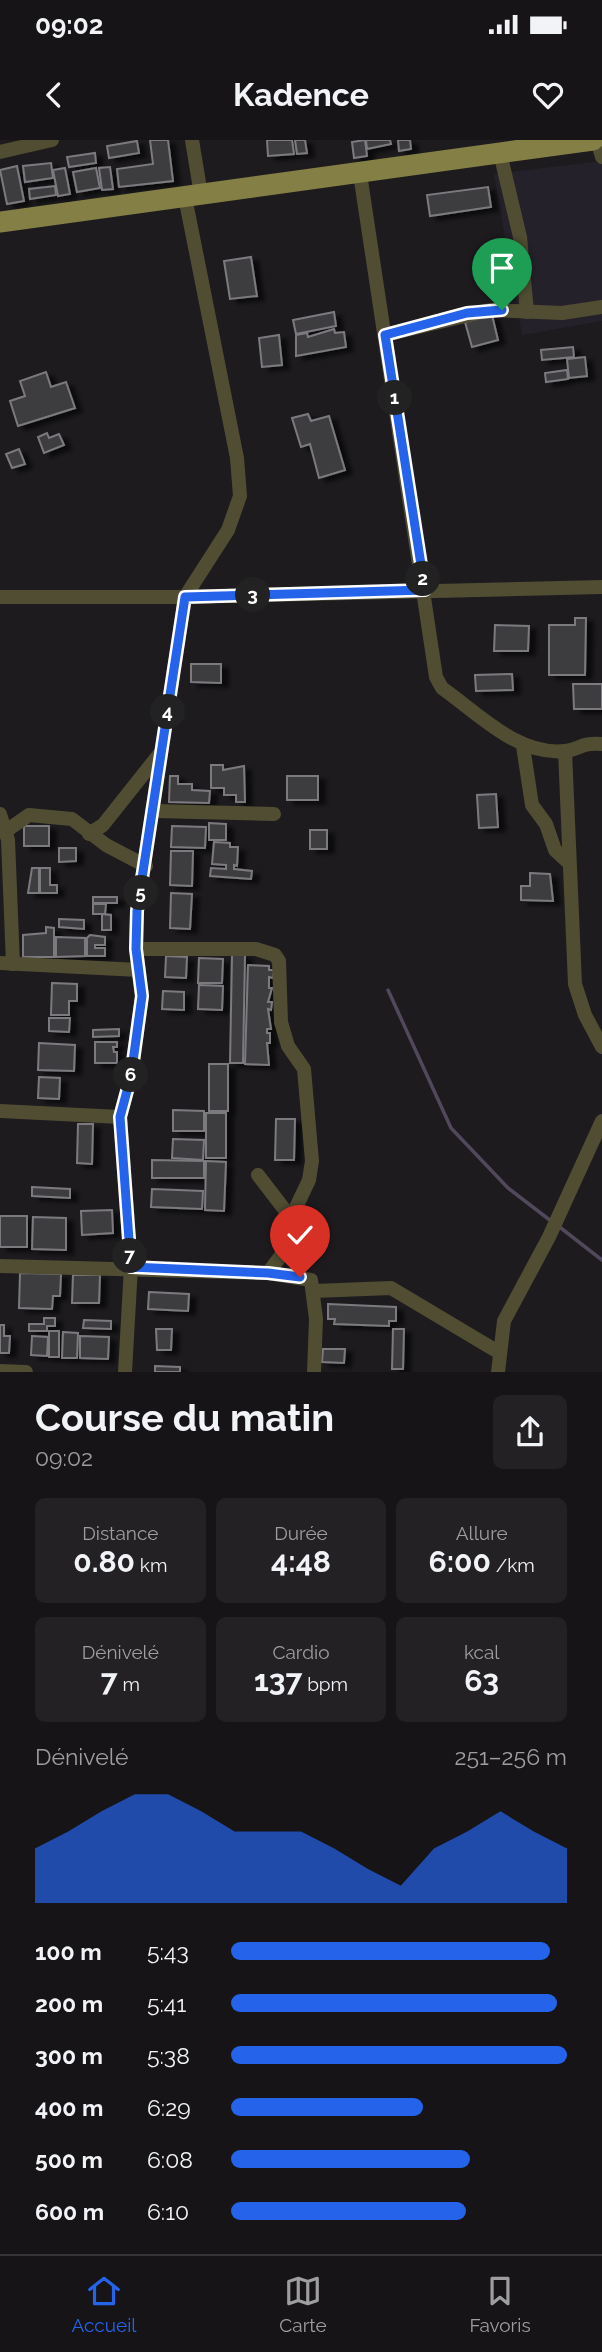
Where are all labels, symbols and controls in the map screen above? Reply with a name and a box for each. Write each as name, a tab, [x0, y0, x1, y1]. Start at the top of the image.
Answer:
text: 09:02	[35, 10, 103, 40]
icon: back	[35, 76, 73, 114]
text: Kadence	[233, 76, 369, 113]
icon: heart	[529, 76, 567, 114]
pin	[472, 238, 532, 310]
icon: arrive	[483, 249, 521, 287]
pin: 1	[378, 380, 412, 416]
text: 1	[390, 386, 399, 408]
pin: 2	[406, 562, 440, 597]
text: 2	[417, 567, 428, 589]
pin: 3	[236, 578, 270, 612]
text: 3	[247, 583, 258, 605]
pin: 4	[150, 694, 186, 730]
text: 4	[162, 700, 173, 722]
pin: 5	[124, 876, 158, 910]
text: 5	[135, 881, 146, 903]
pin: 6	[114, 1058, 148, 1093]
text: 6	[125, 1063, 136, 1085]
pin	[270, 1205, 330, 1277]
icon: check	[281, 1216, 319, 1254]
pin: 7	[113, 1238, 148, 1274]
text: 7	[124, 1244, 135, 1266]
text: Course du matin	[35, 1395, 334, 1440]
button: share	[493, 1395, 567, 1469]
text: 09:02	[35, 1444, 93, 1471]
text: Distance	[82, 1522, 158, 1544]
text: Durée	[274, 1522, 328, 1544]
text: Allure	[456, 1522, 508, 1544]
text: 0.80	[73, 1544, 135, 1579]
text: 4:48	[271, 1544, 331, 1579]
text: 6:00	[429, 1544, 491, 1579]
text: km	[135, 1554, 167, 1576]
text: /km	[491, 1554, 535, 1576]
text: Dénivelé	[82, 1641, 159, 1663]
text: Cardio	[272, 1641, 330, 1663]
text: kcal	[464, 1641, 499, 1663]
text: 7	[101, 1663, 118, 1698]
text: 137	[254, 1663, 302, 1698]
text: 63	[464, 1663, 499, 1698]
text: m	[118, 1673, 140, 1695]
text: bpm	[302, 1673, 348, 1695]
text: Dénivelé	[35, 1743, 128, 1770]
text: 251–256 m	[454, 1743, 567, 1770]
text: 100 m	[35, 1938, 102, 1965]
text: 5:43	[147, 1938, 189, 1965]
text: 200 m	[35, 1990, 103, 2017]
text: 5:41	[147, 1990, 186, 2017]
text: 300 m	[35, 2042, 103, 2069]
text: 5:38	[147, 2042, 190, 2069]
text: 400 m	[35, 2094, 103, 2121]
text: 6:29	[147, 2094, 191, 2121]
text: 500 m	[35, 2146, 103, 2173]
text: 6:08	[147, 2146, 193, 2173]
text: 600 m	[35, 2198, 104, 2225]
text: 6:10	[147, 2198, 189, 2225]
tab: Accueil	[71, 2272, 136, 2336]
tab: Carte	[279, 2272, 327, 2336]
tab: Favoris	[469, 2272, 531, 2336]

